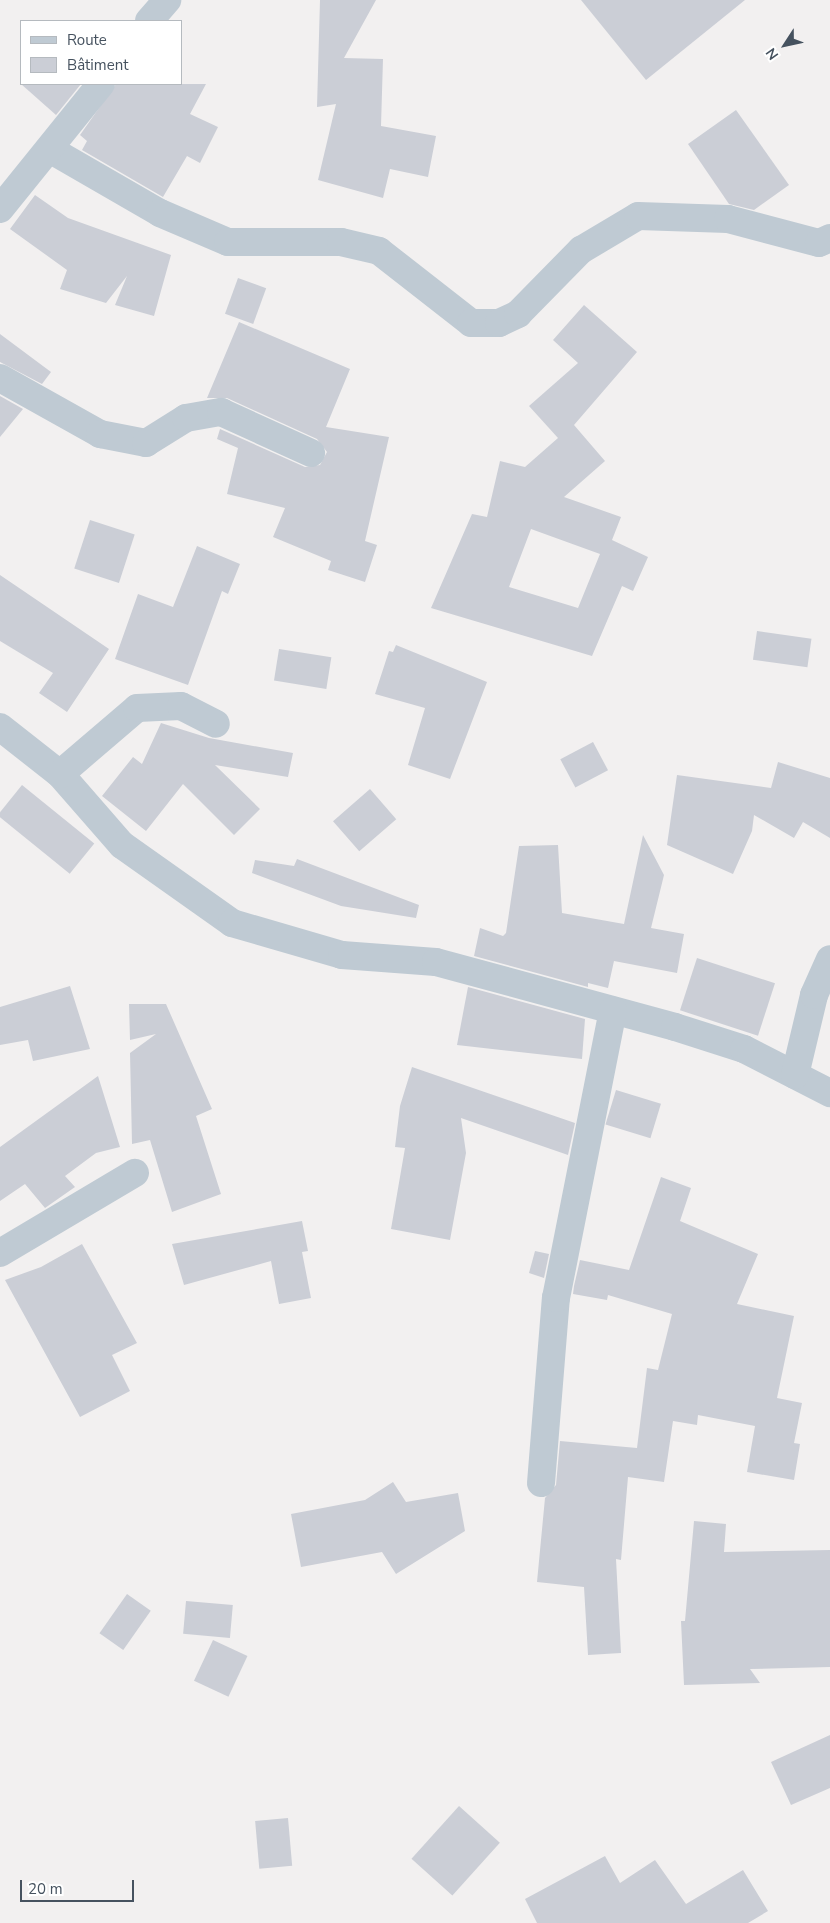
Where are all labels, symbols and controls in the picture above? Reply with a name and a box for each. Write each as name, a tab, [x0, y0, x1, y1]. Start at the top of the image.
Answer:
legend	[20, 20, 182, 85]
north arrow	[760, 20, 810, 70]
text: Route	[67, 30, 107, 50]
text: N	[762, 44, 783, 64]
text: Bâtiment	[67, 55, 128, 75]
scale bar	[22, 1870, 136, 1902]
text: 20 m	[28, 1879, 63, 1899]

